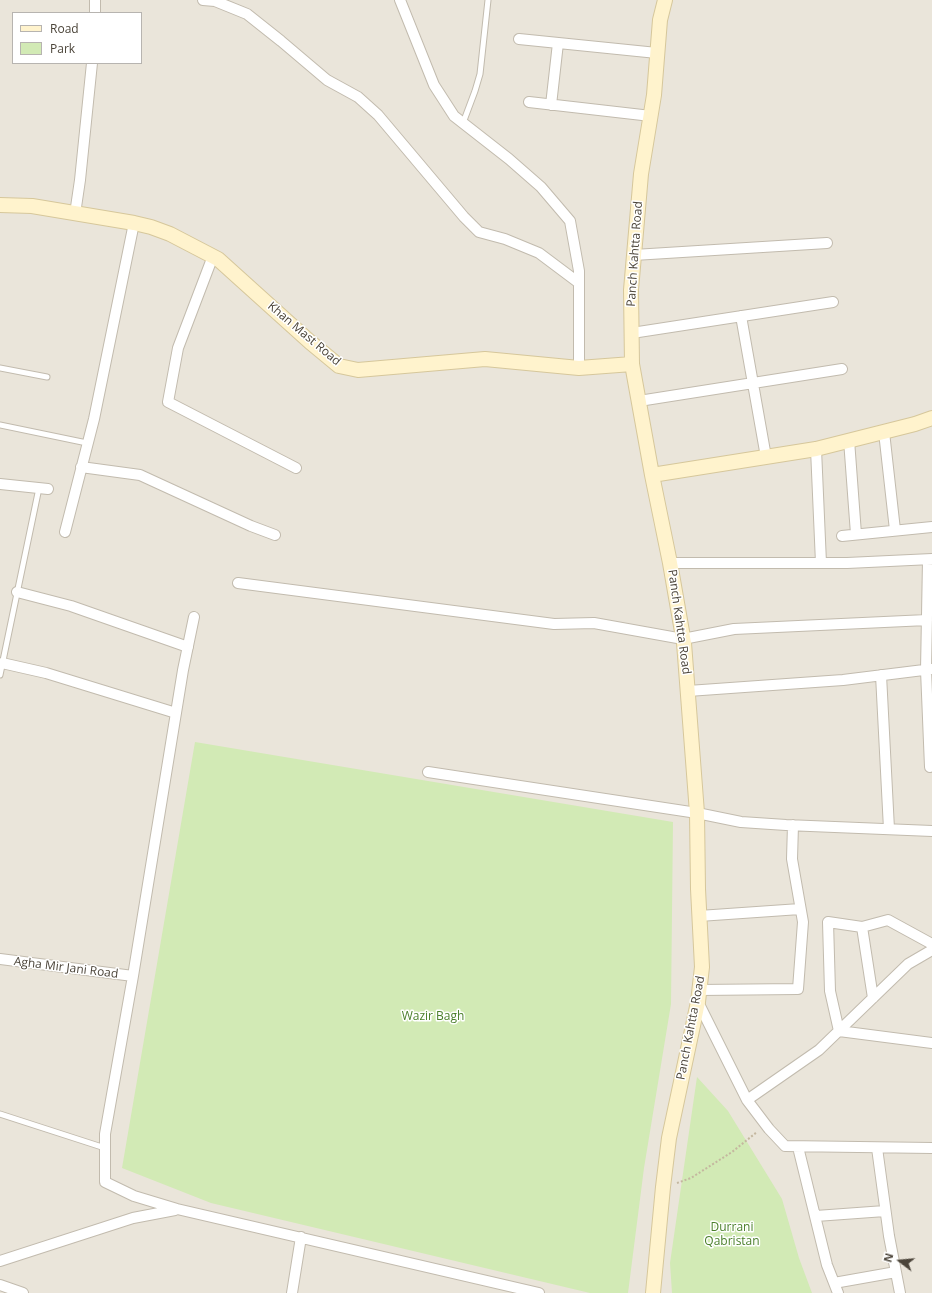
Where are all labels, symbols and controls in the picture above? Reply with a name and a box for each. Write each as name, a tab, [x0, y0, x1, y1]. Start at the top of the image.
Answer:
legend	[12, 12, 142, 64]
text: Road	[50, 20, 79, 37]
text: Park	[50, 40, 75, 57]
street label: Panch Kahtta Road	[624, 201, 646, 307]
street label: Khan Mast Road	[264, 299, 344, 369]
street label: Panch Kahtta Road	[665, 569, 693, 675]
street label: Agha Mir Jani Road	[13, 954, 119, 982]
street label: Panch Kahtta Road	[674, 975, 708, 1081]
park label: Wazir Bagh	[402, 1010, 464, 1024]
park label: Durrani Qabristan	[704, 1221, 760, 1249]
north arrow	[880, 1241, 920, 1281]
text: N	[880, 1251, 896, 1264]

